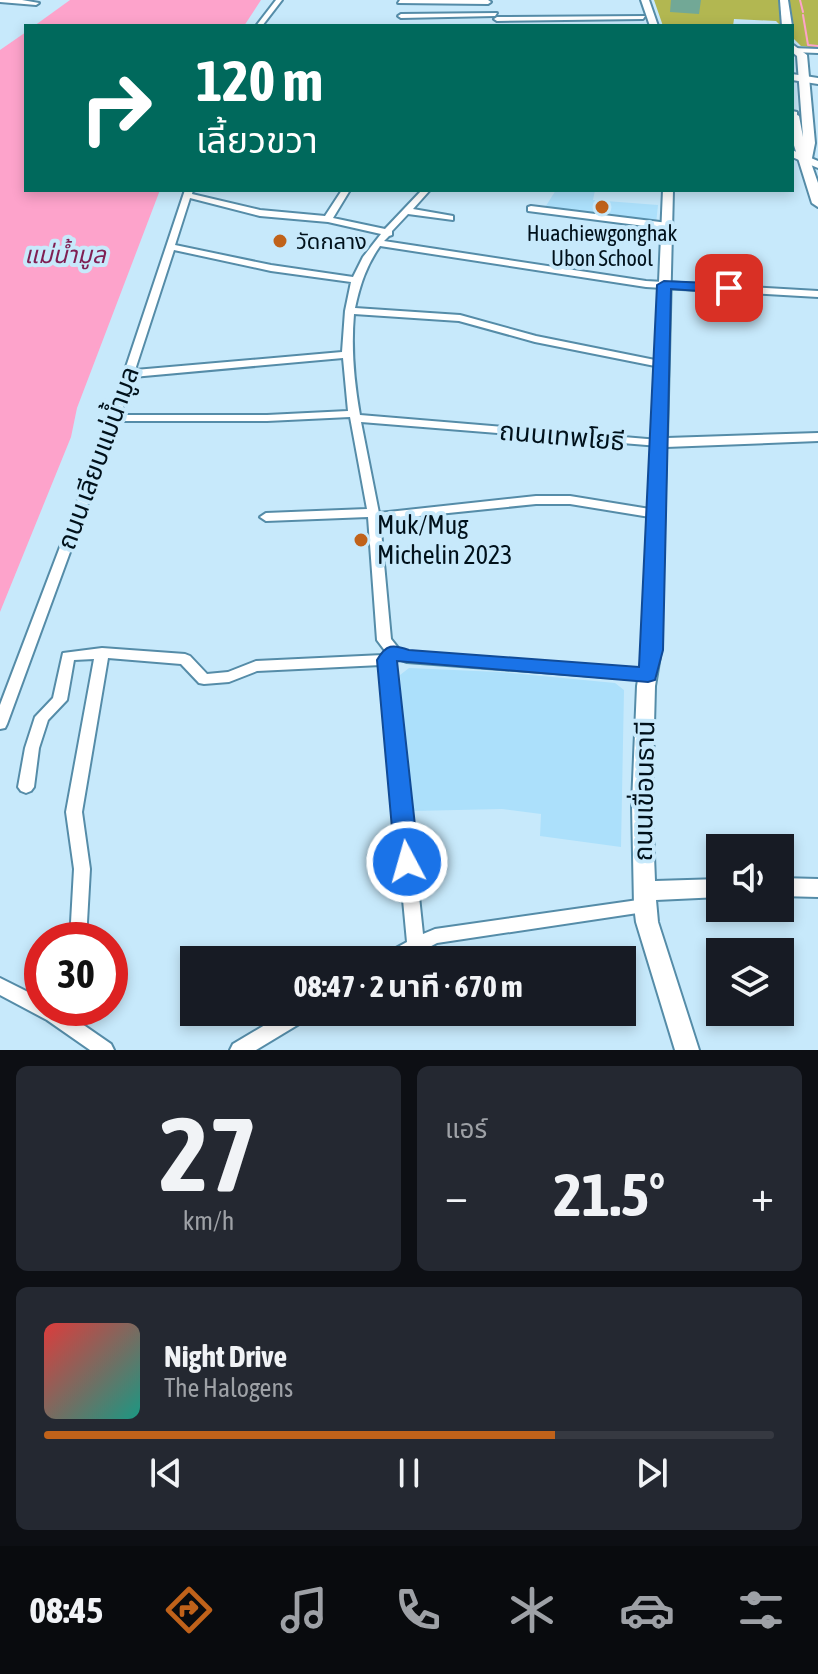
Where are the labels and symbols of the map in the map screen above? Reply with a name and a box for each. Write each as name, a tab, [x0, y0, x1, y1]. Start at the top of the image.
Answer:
marker: Huachiewgonghak Ubon School	[593, 198, 611, 216]
place label: Huachiewgonghak Ubon School	[527, 220, 678, 271]
place label: วัดกลาง	[296, 228, 367, 254]
marker: วัดกลาง	[271, 232, 289, 250]
water label: แม่น้ำมูล	[24, 238, 107, 270]
pin	[695, 254, 763, 322]
street label: ถนน เลียบแม่น้ำมูล	[48, 361, 146, 554]
street label: ถนนเทพโยธี	[498, 416, 626, 456]
place label: Muk/Mug Michelin 2023	[377, 510, 512, 570]
marker: Muk/Mug Michelin 2023	[352, 531, 370, 549]
street label: ถนนเขื่อนธานี	[625, 720, 660, 862]
position arrow	[365, 820, 449, 904]
speed limit sign: 30	[24, 922, 128, 1026]

